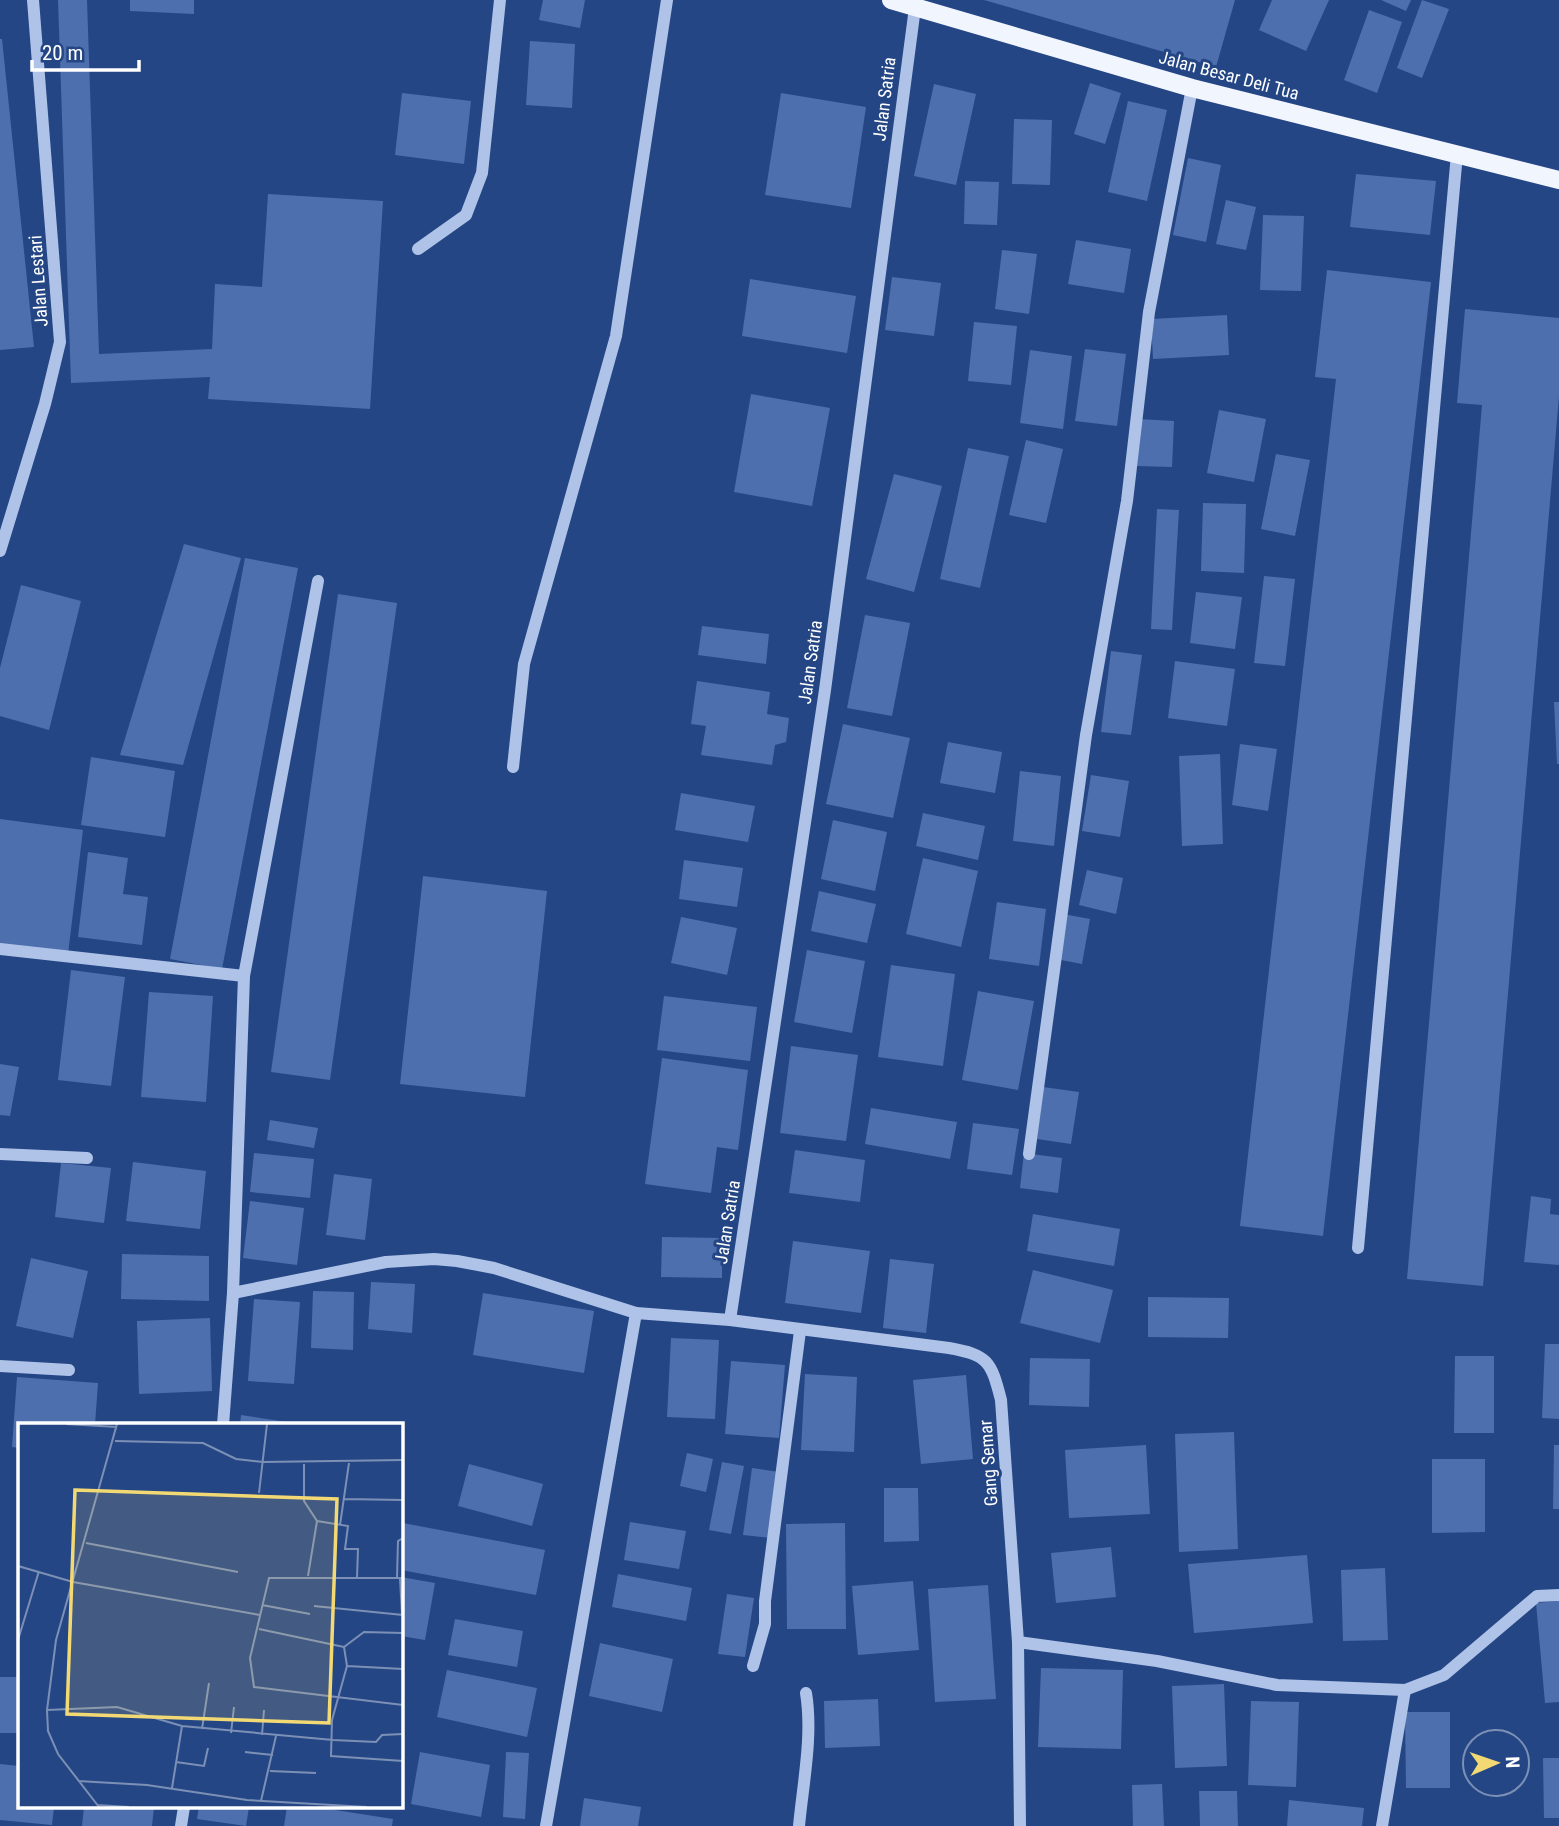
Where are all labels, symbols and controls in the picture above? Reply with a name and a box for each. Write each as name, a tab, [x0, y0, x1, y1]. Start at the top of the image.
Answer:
scale bar	[32, 28, 138, 72]
text: 20 m	[42, 41, 83, 65]
street label: Jalan Besar Deli Tua	[1157, 46, 1301, 104]
street label: Jalan Satria	[868, 56, 900, 142]
street label: Jalan Lestari	[24, 235, 52, 327]
street label: Jalan Satria	[794, 619, 826, 705]
street label: Jalan Satria	[710, 1179, 744, 1265]
street label: Gang Semar	[974, 1419, 1001, 1507]
inset map	[18, 1423, 402, 1808]
north arrow	[1461, 1728, 1531, 1798]
text: N	[1501, 1756, 1524, 1769]

